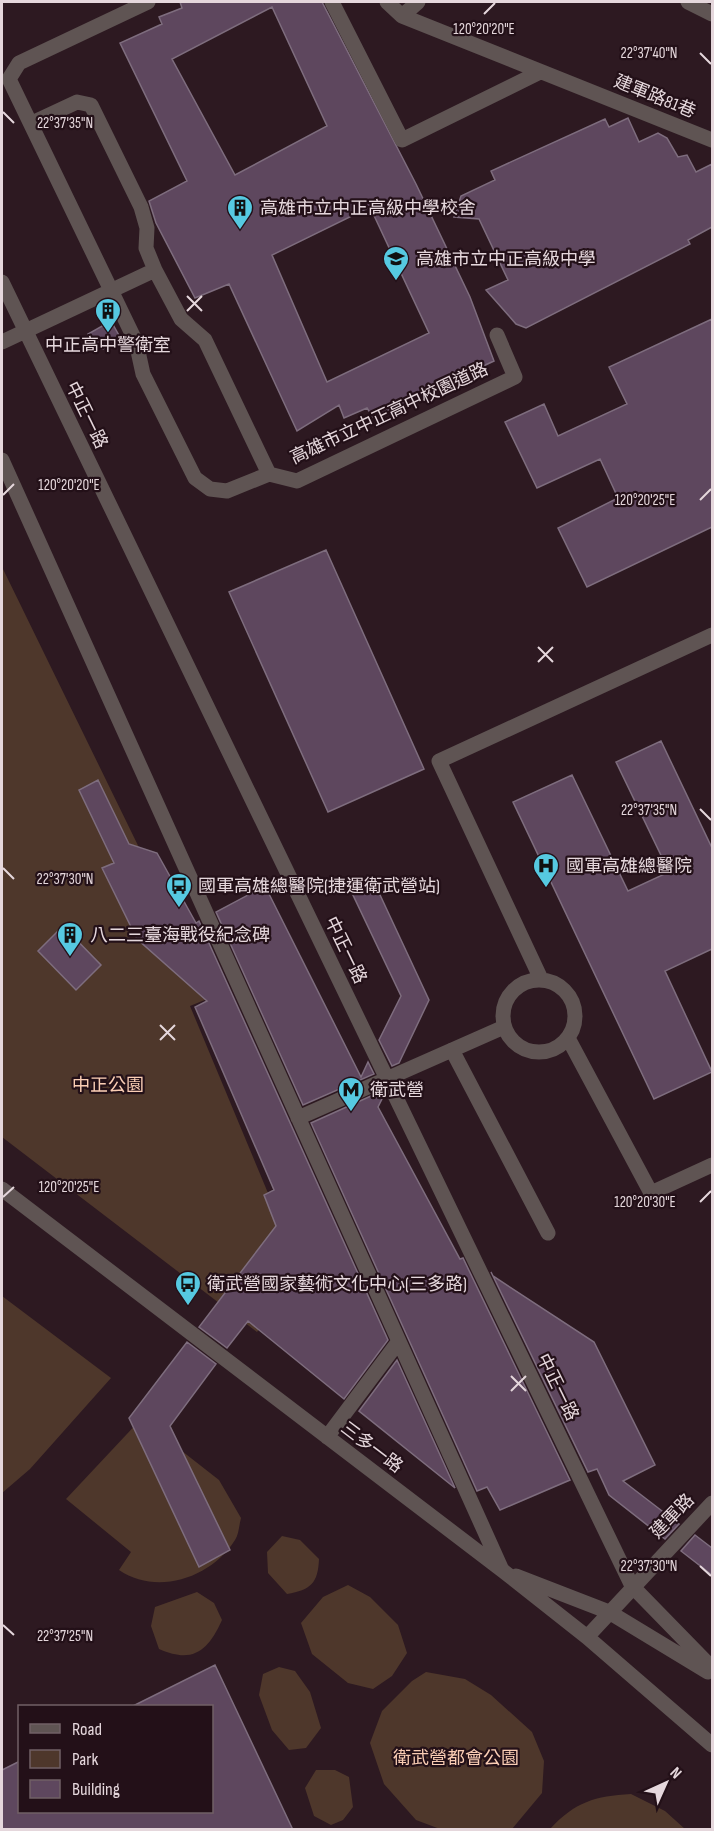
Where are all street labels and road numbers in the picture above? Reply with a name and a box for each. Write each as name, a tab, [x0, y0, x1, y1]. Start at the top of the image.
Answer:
street label: 建軍路81巷	[611, 71, 699, 122]
street label: 高雄市立中正高中校園道路	[287, 358, 492, 469]
street label: 中正一路	[61, 378, 112, 452]
street label: 中正一路	[320, 913, 371, 987]
street label: 中正一路	[532, 1350, 583, 1424]
street label: 三多一路	[337, 1417, 407, 1477]
street label: 建軍路	[646, 1490, 699, 1543]

